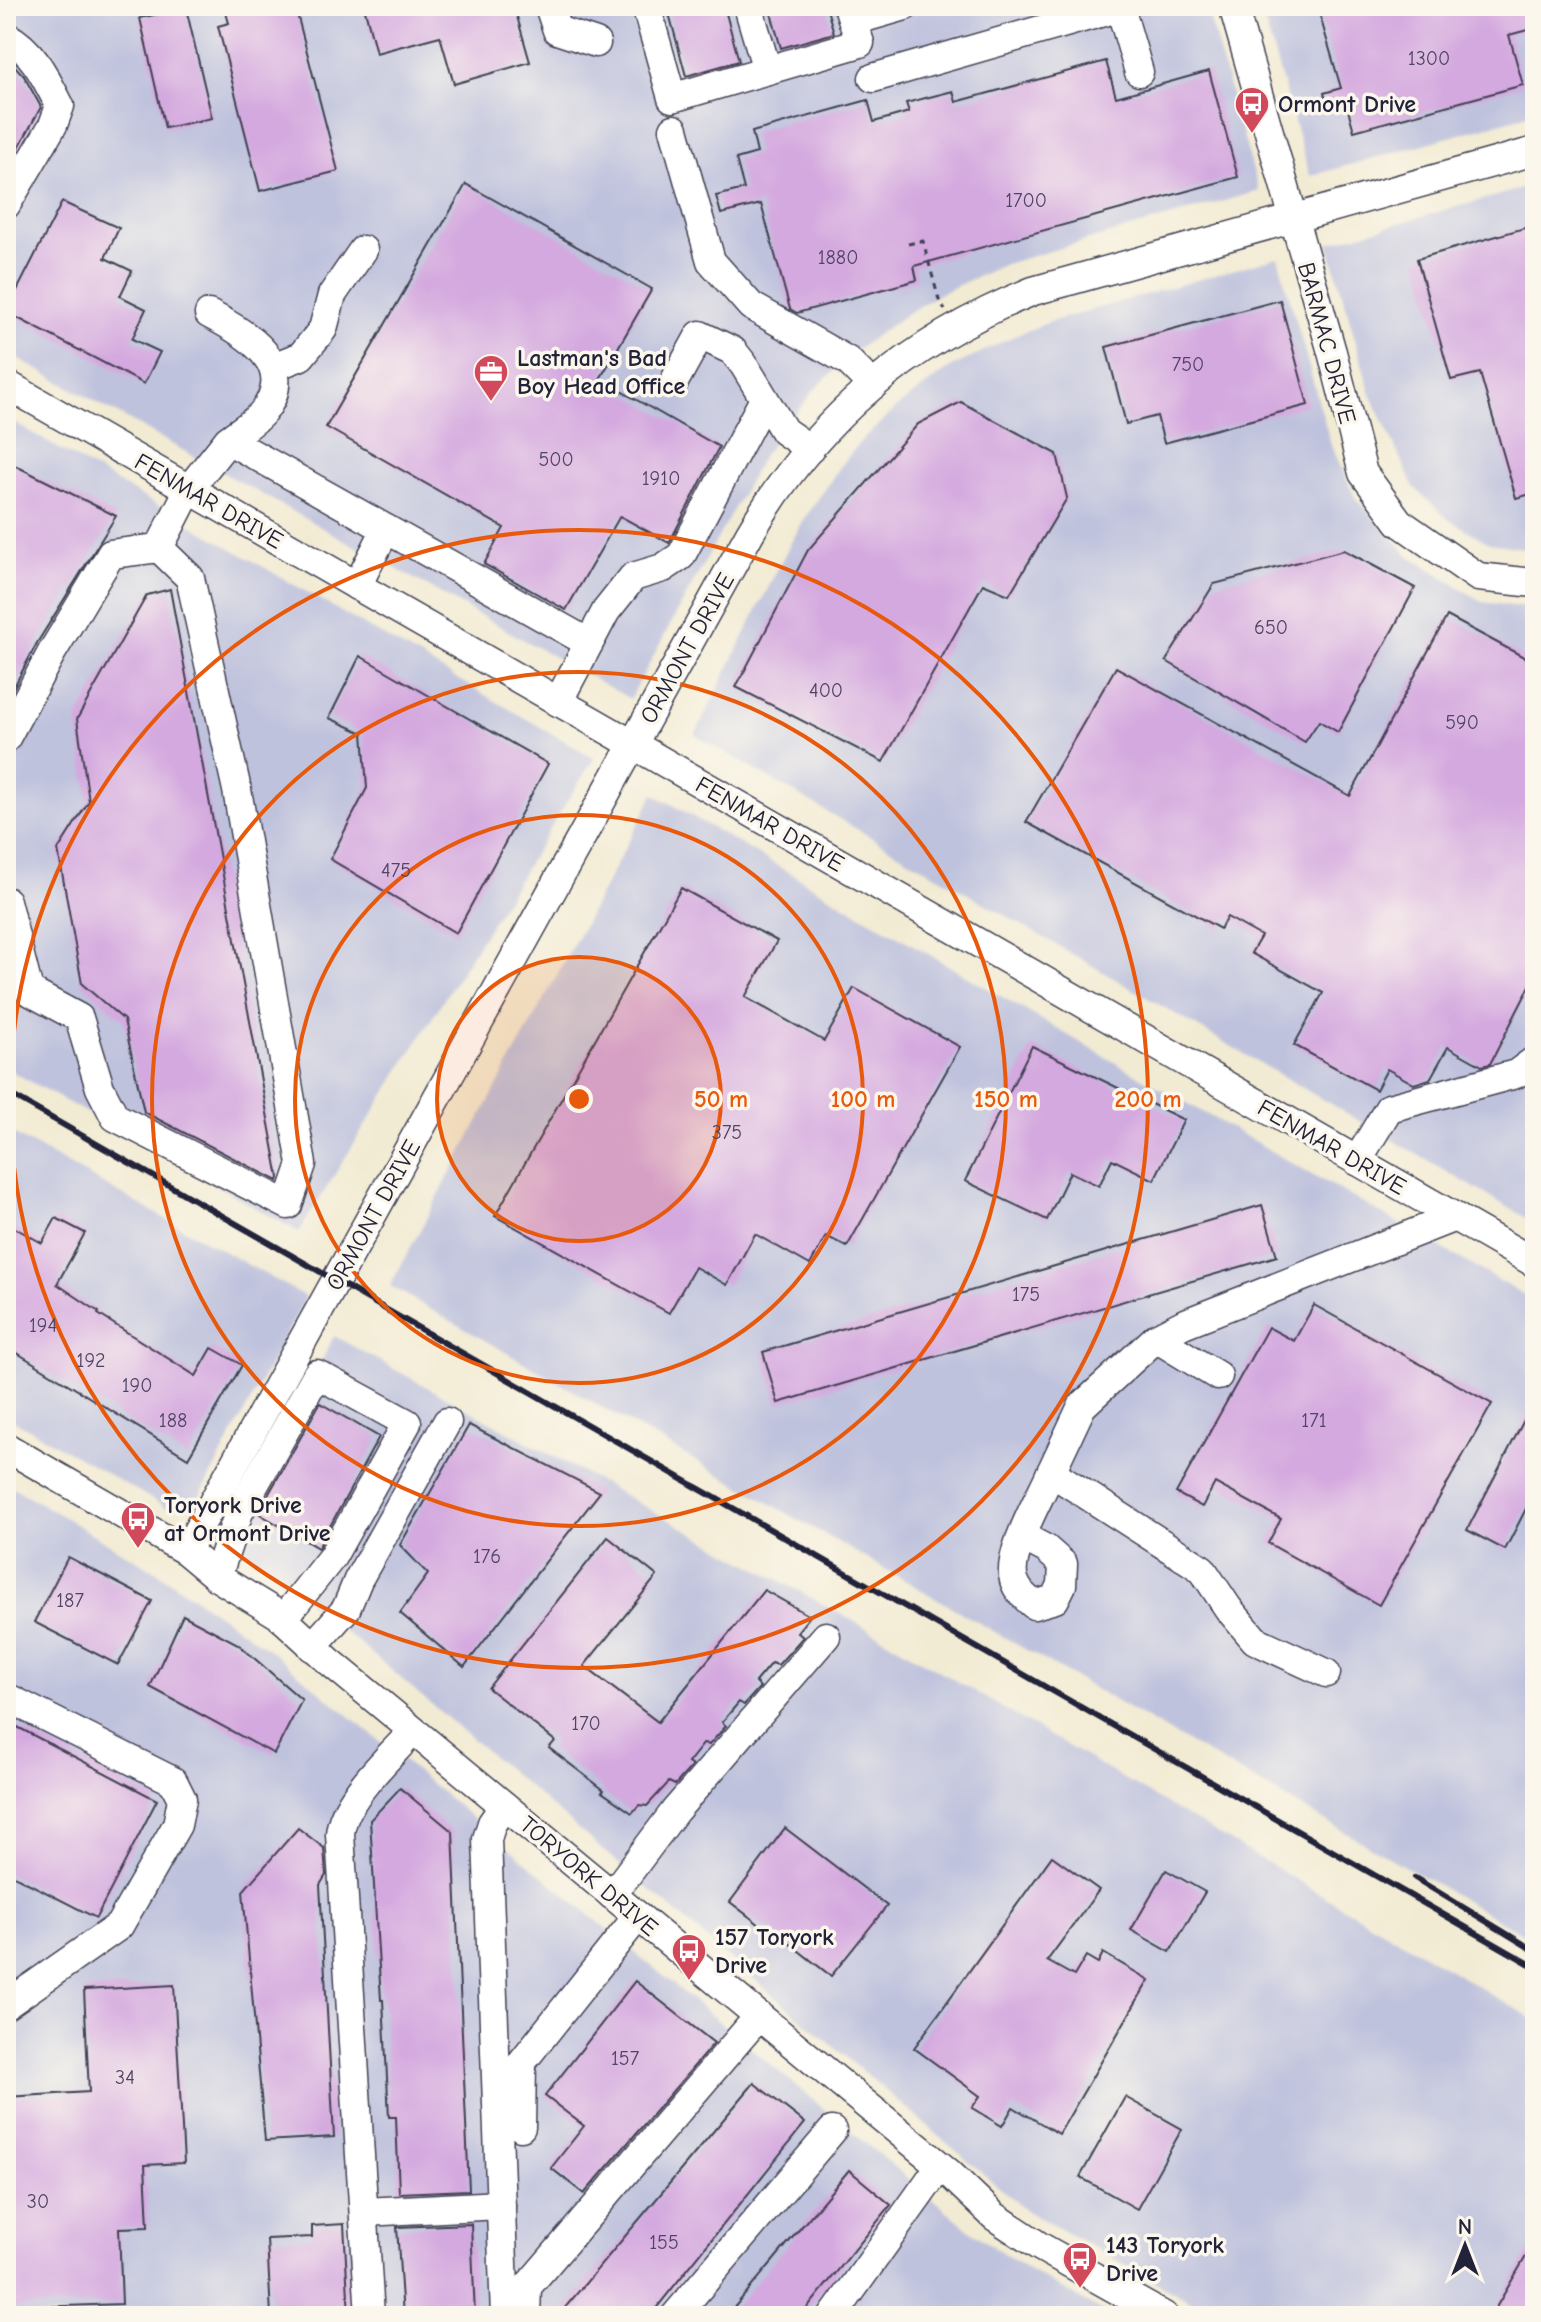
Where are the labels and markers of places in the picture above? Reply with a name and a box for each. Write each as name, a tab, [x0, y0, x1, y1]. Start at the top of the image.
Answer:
bus stop icon: Ormont Drive	[1233, 85, 1271, 135]
place label: Ormont Drive	[1278, 90, 1416, 118]
place label: Lastman's Bad Boy Head Office	[517, 344, 685, 400]
office icon: Lastman's Bad Boy Head Office	[472, 353, 510, 403]
centre of rings	[565, 1085, 593, 1113]
place label: Toryork Drive at Ormont Drive	[164, 1491, 331, 1547]
bus stop icon: Toryork Drive at Ormont Drive	[119, 1500, 157, 1550]
place label: 157 Toryork Drive	[715, 1923, 834, 1979]
bus stop icon: 157 Toryork Drive	[670, 1932, 708, 1982]
place label: 143 Toryork Drive	[1106, 2231, 1224, 2287]
bus stop icon: 143 Toryork Drive	[1061, 2240, 1099, 2290]

